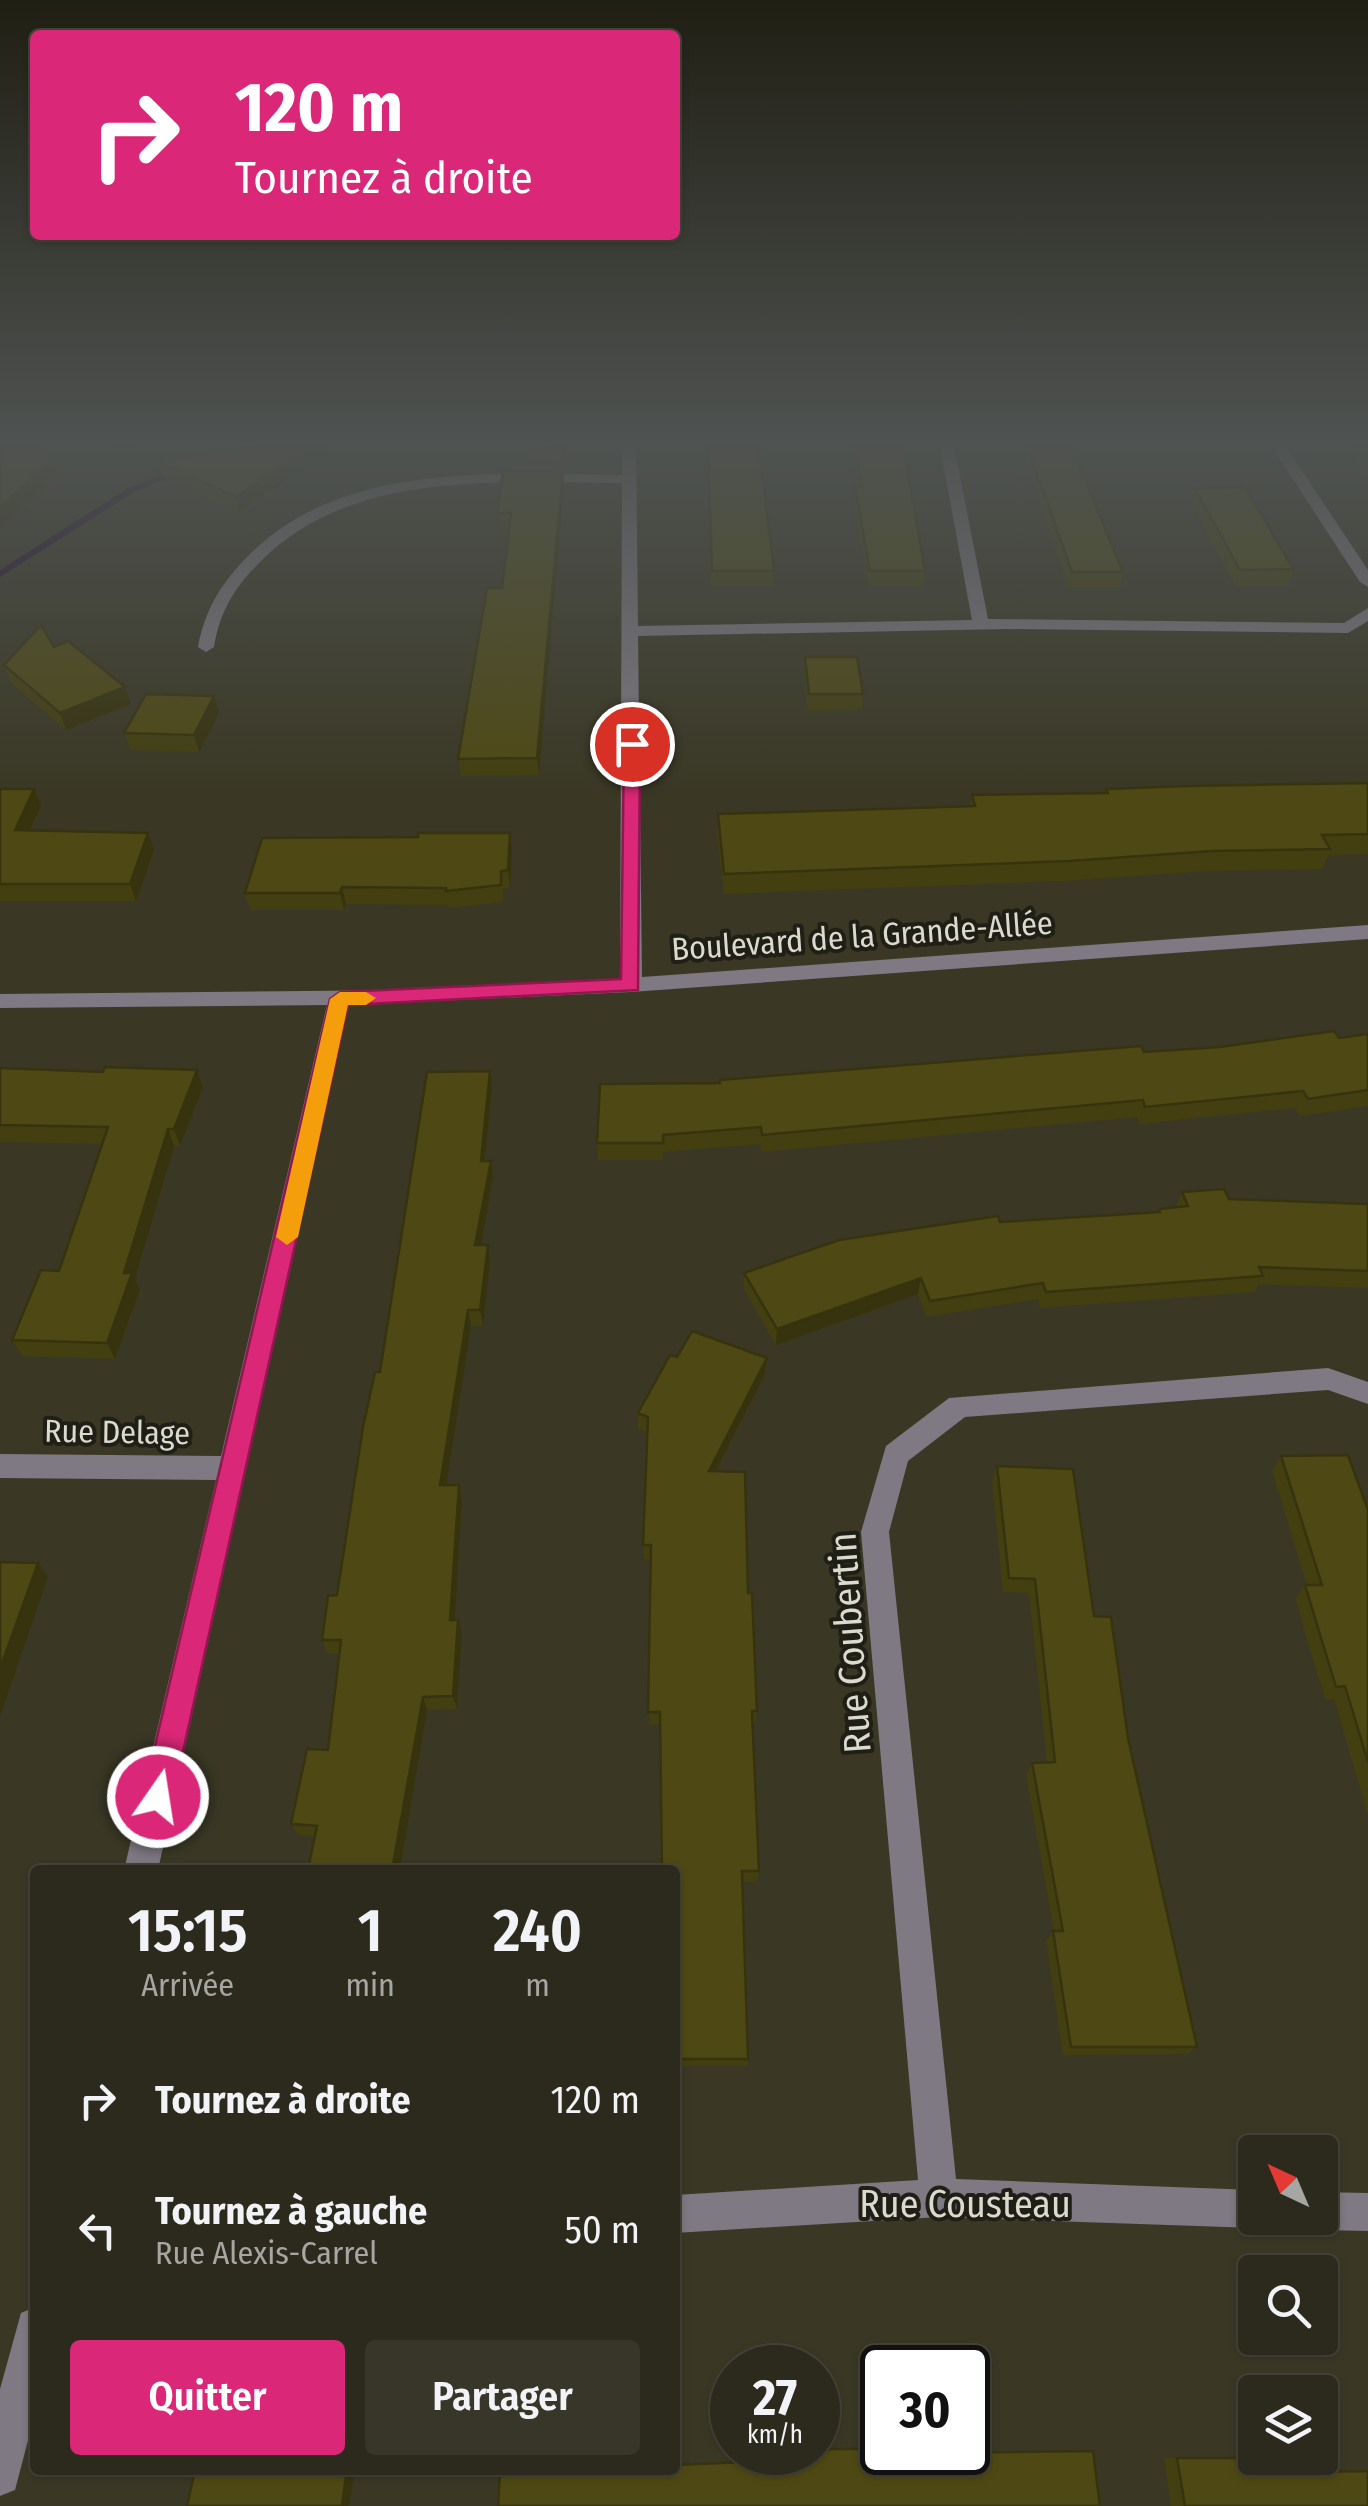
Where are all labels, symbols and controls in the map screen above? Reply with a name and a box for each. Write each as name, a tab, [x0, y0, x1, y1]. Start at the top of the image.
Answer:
text: 120 m	[235, 66, 403, 150]
icon: right	[70, 70, 200, 200]
text: Tournez à droite	[235, 151, 533, 205]
pin	[590, 702, 675, 787]
icon: arrive	[605, 717, 660, 772]
street label: Boulevard de la Grande-Allée	[670, 904, 1054, 968]
street label: Rue Delage	[44, 1412, 190, 1452]
street label: Rue Coubertin	[819, 1531, 881, 1755]
position arrow	[106, 1745, 210, 1849]
text: 15:15	[128, 1895, 247, 1967]
text: 1	[358, 1895, 383, 1967]
text: 240	[493, 1895, 582, 1967]
text: Arrivée	[141, 1966, 234, 2004]
text: min	[345, 1966, 395, 2004]
text: m	[525, 1966, 550, 2004]
icon: right	[70, 2073, 125, 2128]
text: Tournez à droite	[155, 2077, 411, 2123]
text: 120 m	[550, 2077, 640, 2123]
north arrow	[1238, 2135, 1338, 2235]
map controls	[1238, 2135, 1338, 2475]
street label: Rue Cousteau	[859, 2181, 1071, 2227]
text: Tournez à gauche	[155, 2188, 427, 2234]
icon: left	[70, 2203, 125, 2258]
text: 50 m	[565, 2207, 640, 2253]
text: Rue Alexis-Carrel	[155, 2234, 378, 2272]
button: search	[1238, 2255, 1338, 2355]
button: Quitter	[70, 2340, 345, 2455]
button: Partager	[365, 2340, 640, 2455]
speed limit sign: 30	[860, 2345, 990, 2475]
text: 27	[753, 2368, 797, 2428]
button: layers	[1238, 2375, 1338, 2475]
text: km/h	[747, 2420, 803, 2450]

